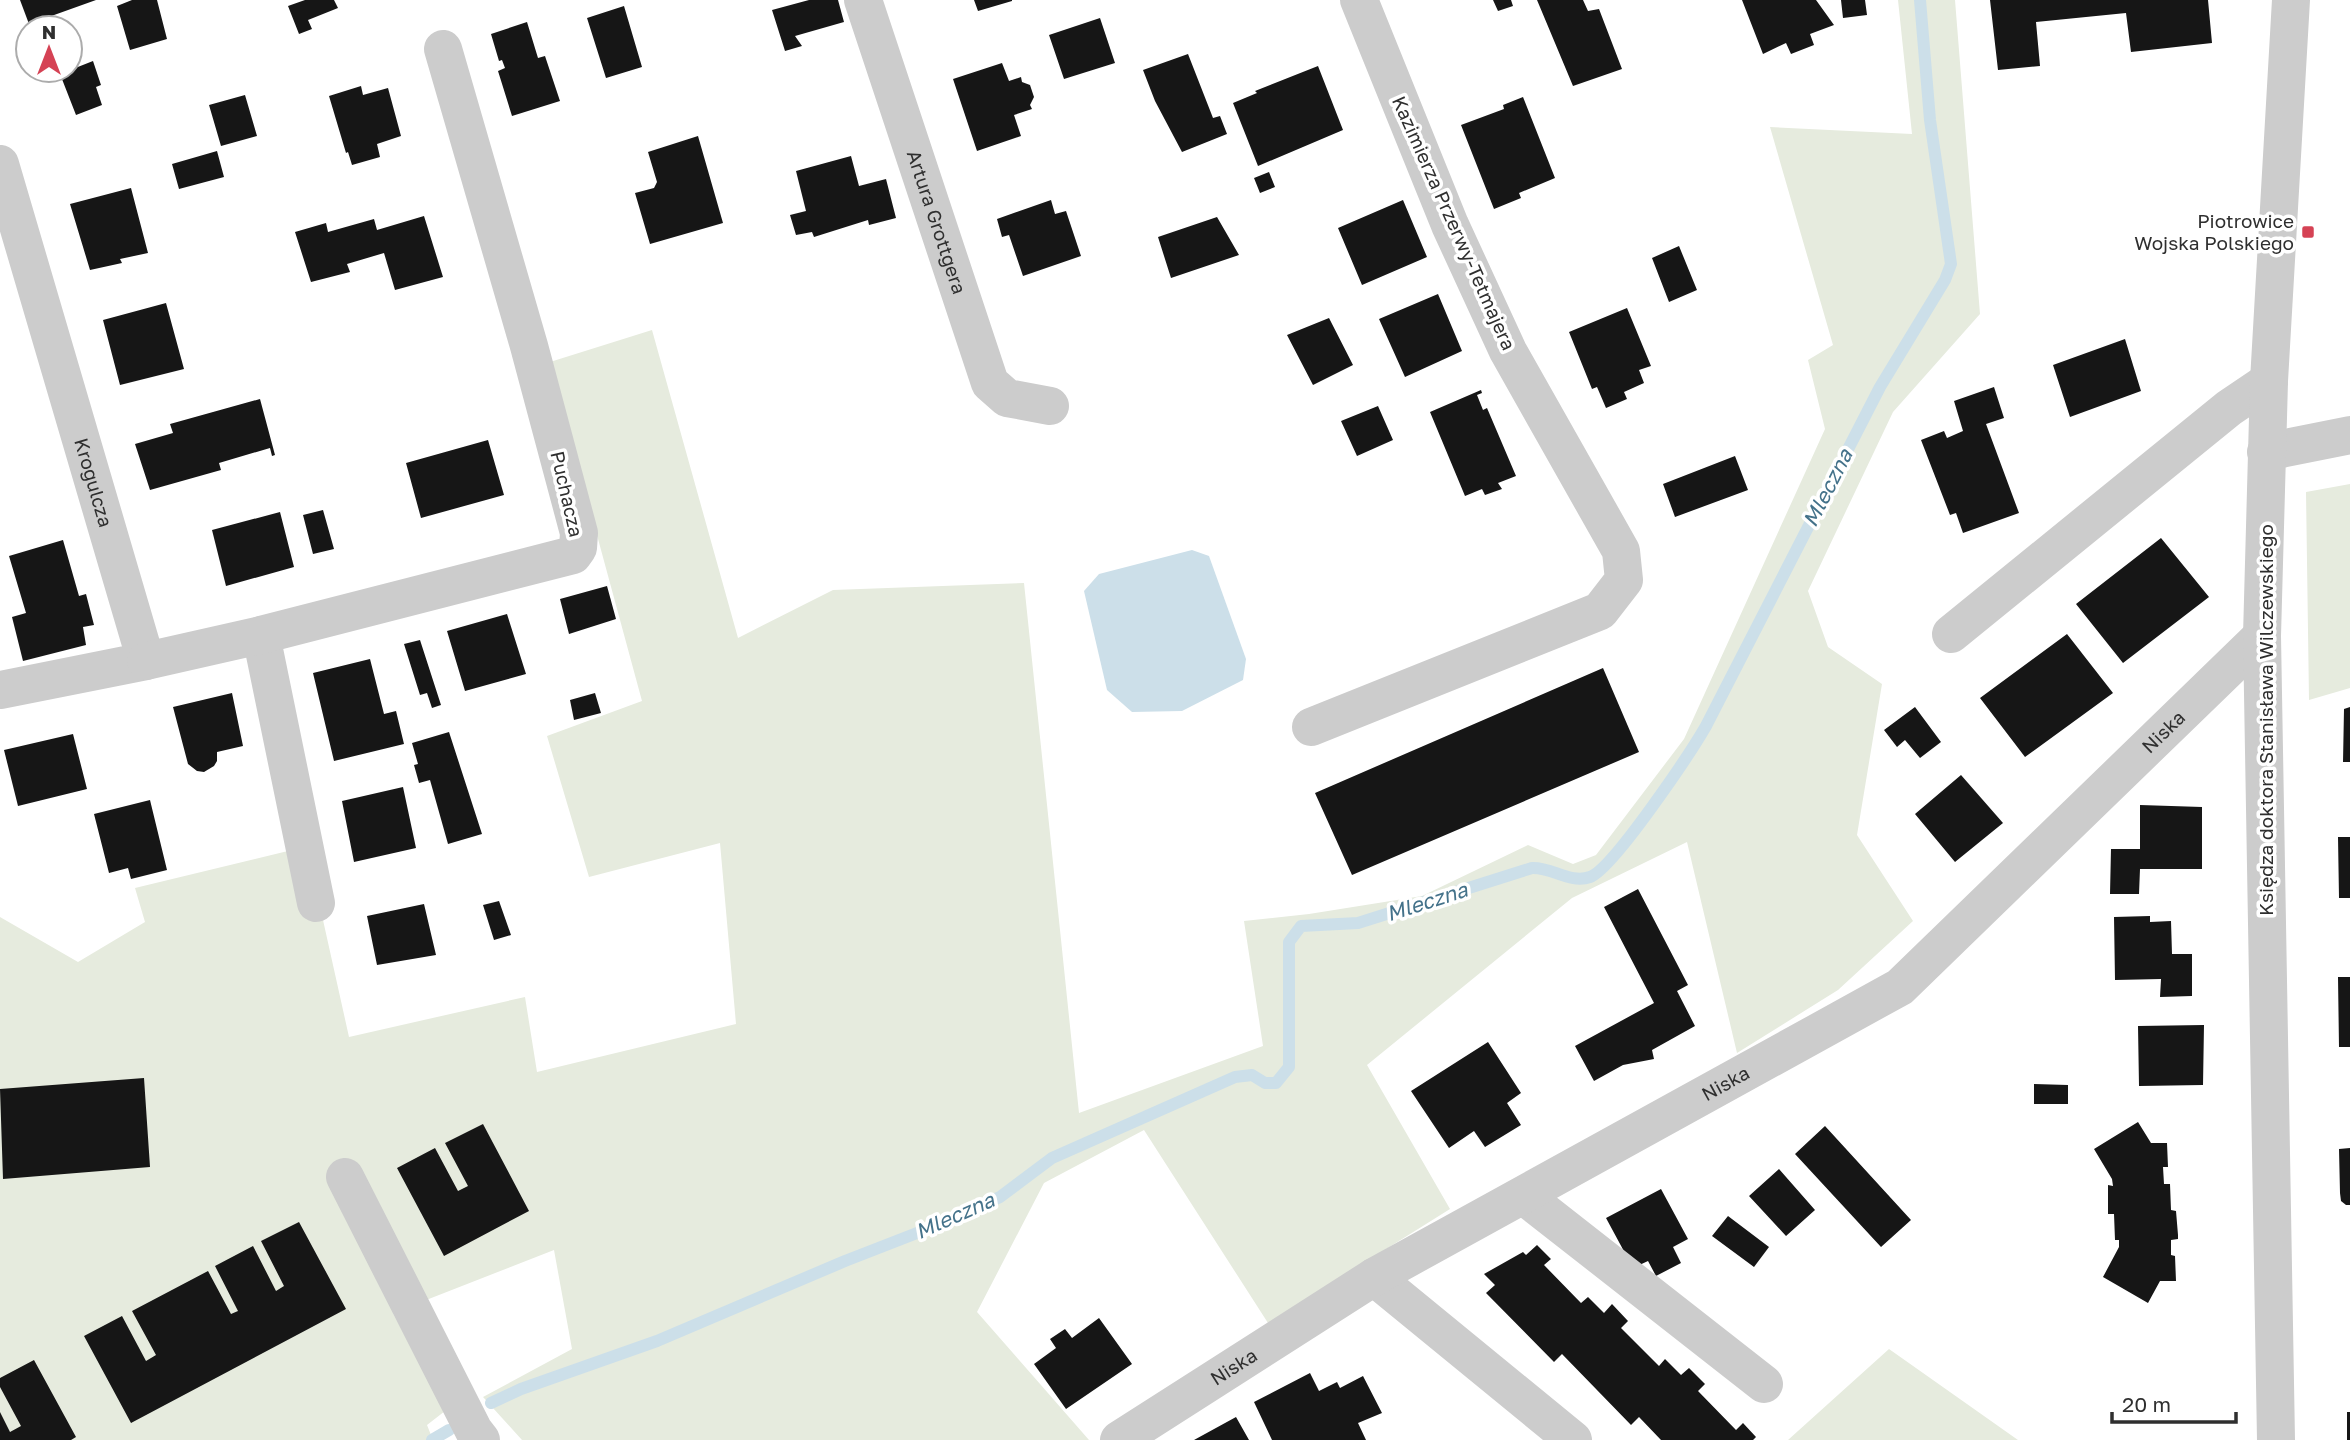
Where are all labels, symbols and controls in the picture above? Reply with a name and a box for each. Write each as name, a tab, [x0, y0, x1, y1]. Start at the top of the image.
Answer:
north arrow	[14, 14, 84, 84]
text: N	[42, 20, 56, 43]
street label: Kazimierza Przerwy-Tetmajera	[1388, 92, 1521, 353]
street label: Artura Grottgera	[903, 147, 972, 297]
place label: Piotrowice Wojska Polskiego	[2134, 209, 2294, 254]
marker: Piotrowice Wojska Polskiego	[2300, 224, 2316, 240]
street label: Krogulcza	[70, 435, 118, 530]
water label: Mleczna	[1797, 443, 1858, 531]
street label: Puchacza	[546, 449, 589, 539]
street label: Księdza doktora Stanisława Wilczewskiego	[2254, 524, 2277, 916]
street label: Niska	[2137, 705, 2189, 757]
water label: Mleczna	[1383, 875, 1472, 926]
street label: Niska	[1697, 1060, 1753, 1105]
water label: Mleczna	[911, 1186, 999, 1244]
street label: Niska	[1206, 1343, 1261, 1390]
scale bar	[2112, 1380, 2236, 1424]
text: 20 m	[2122, 1391, 2171, 1417]

